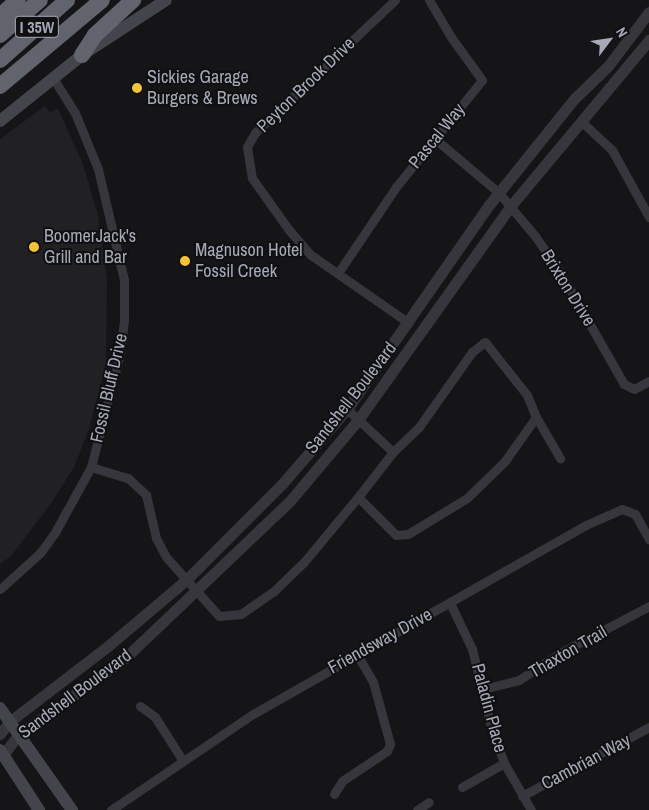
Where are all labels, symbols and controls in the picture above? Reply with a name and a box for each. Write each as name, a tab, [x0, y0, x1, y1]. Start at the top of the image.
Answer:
road number: I 35W	[15, 14, 60, 41]
north arrow	[584, 15, 634, 65]
text: N	[612, 24, 632, 40]
street label: Peyton Brook Drive	[252, 33, 360, 137]
place label: Sickies Garage Burgers & Brews	[147, 67, 258, 110]
marker: Sickies Garage Burgers & Brews	[131, 82, 143, 94]
street label: Pascal Way	[404, 99, 470, 173]
place label: BoomerJack's Grill and Bar	[44, 226, 136, 268]
place label: Magnuson Hotel Fossil Creek	[195, 240, 302, 282]
marker: BoomerJack's Grill and Bar	[28, 241, 40, 253]
street label: Brixton Drive	[536, 246, 600, 330]
marker: Magnuson Hotel Fossil Creek	[179, 255, 191, 267]
street label: Fossil Bluff Drive	[86, 331, 132, 445]
street label: Sandshell Boulevard	[301, 338, 401, 458]
street label: Friendsway Drive	[324, 604, 436, 678]
street label: Thaxton Trail	[525, 621, 611, 683]
street label: Sandshell Boulevard	[14, 645, 136, 743]
street label: Paladin Place	[467, 661, 511, 755]
street label: Cambrian Way	[538, 729, 634, 795]

